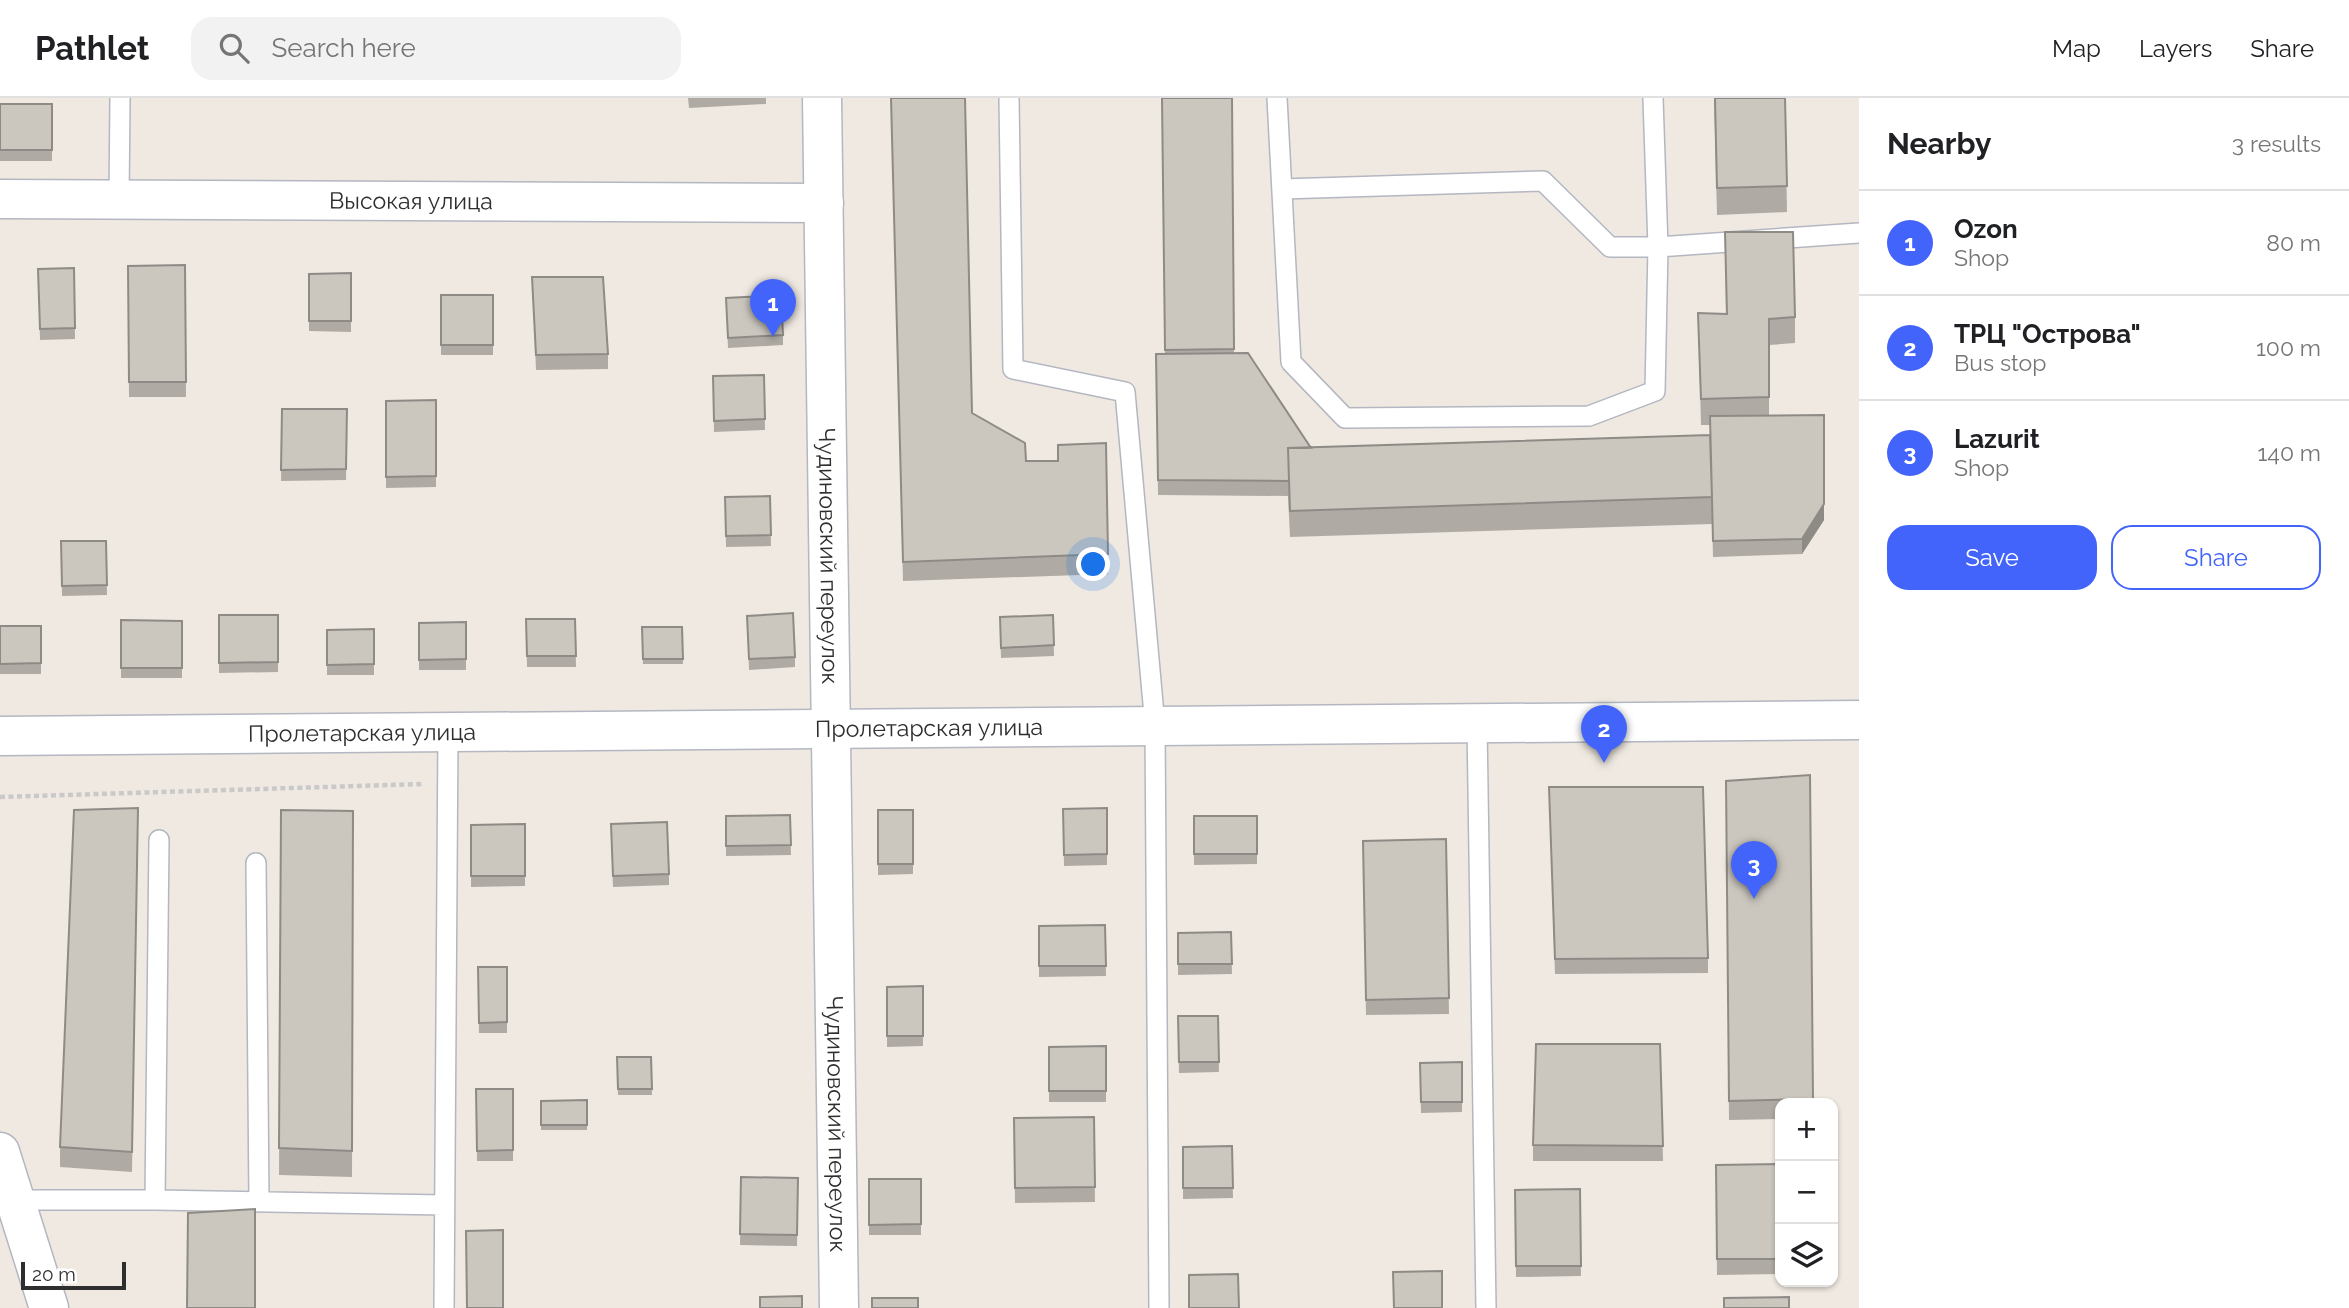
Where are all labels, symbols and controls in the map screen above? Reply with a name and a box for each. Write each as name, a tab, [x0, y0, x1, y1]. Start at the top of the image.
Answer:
search box	[191, 17, 681, 80]
text: Pathlet	[35, 29, 149, 68]
icon: search	[215, 29, 253, 67]
text: Search here	[271, 33, 416, 63]
text: Map	[2052, 34, 2101, 63]
text: Layers	[2139, 34, 2212, 63]
text: Share	[2250, 34, 2314, 63]
text: Nearby	[1887, 126, 1991, 161]
text: 3 results	[2232, 130, 2321, 157]
street label: Высокая улица	[329, 187, 493, 214]
text: Ozon	[1954, 214, 2018, 244]
text: 1	[1904, 229, 1916, 256]
text: 80 m	[2266, 229, 2321, 256]
text: Shop	[1954, 244, 2009, 271]
pin: 1	[750, 279, 796, 337]
text: ТРЦ "Острова"	[1954, 319, 2141, 349]
text: 2	[1904, 334, 1916, 361]
text: 100 m	[2256, 334, 2321, 361]
text: Bus stop	[1954, 349, 2046, 376]
text: Lazurit	[1954, 424, 2040, 454]
street label: Чудиновский переулок	[814, 427, 844, 685]
text: 3	[1904, 439, 1916, 466]
text: 140 m	[2258, 439, 2321, 466]
text: Shop	[1954, 454, 2009, 481]
button: Save	[1887, 525, 2097, 590]
button: Share	[2111, 525, 2321, 590]
your location	[1076, 547, 1110, 581]
pin: 2	[1581, 705, 1627, 763]
street label: Пролетарская улица	[815, 713, 1043, 742]
street label: Пролетарская улица	[248, 718, 476, 747]
pin: 3	[1731, 841, 1777, 899]
street label: Чудиновский переулок	[822, 995, 852, 1252]
map controls	[1775, 1098, 1838, 1287]
button: +	[1775, 1098, 1838, 1161]
button: −	[1775, 1161, 1838, 1224]
button: layers	[1775, 1224, 1838, 1287]
scale bar	[21, 1259, 126, 1291]
text: 20 m	[32, 1263, 76, 1285]

